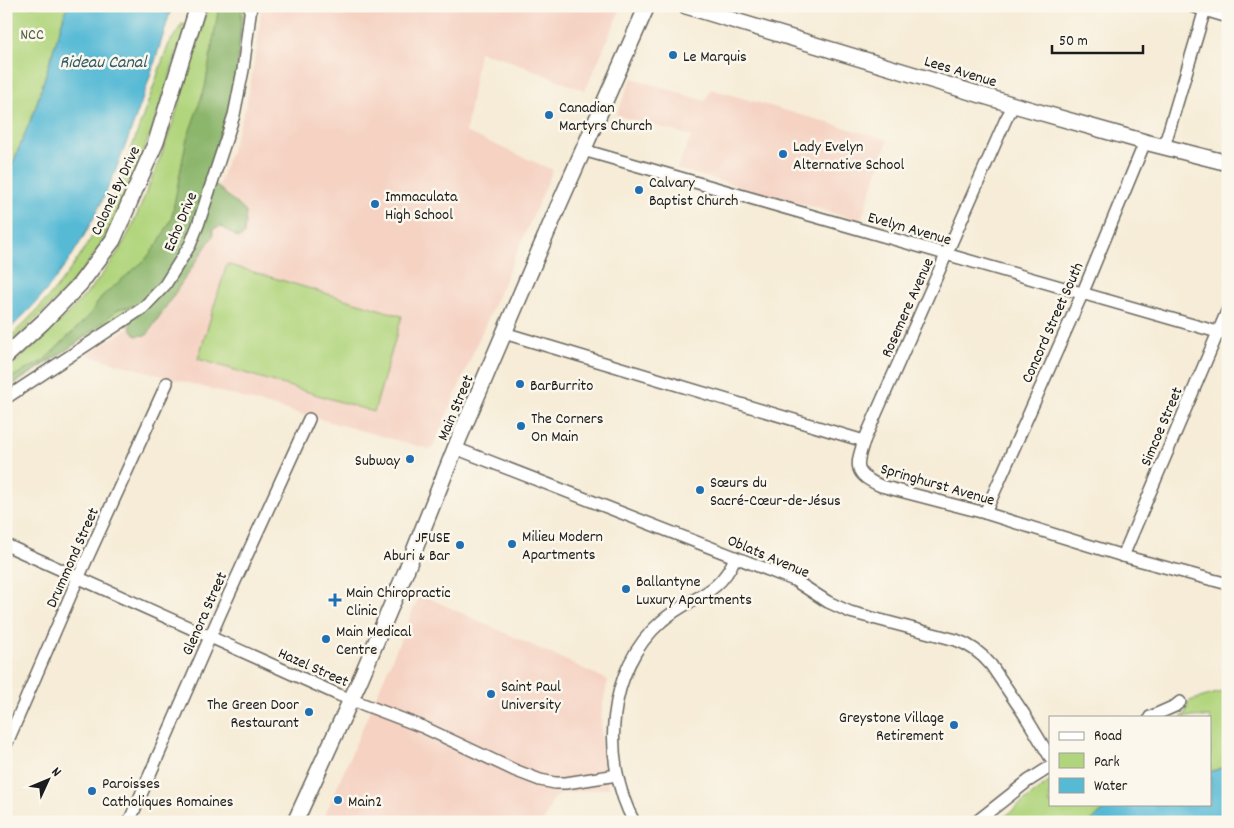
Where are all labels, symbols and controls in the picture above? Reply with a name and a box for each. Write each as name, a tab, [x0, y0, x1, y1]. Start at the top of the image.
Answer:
scale bar	[1052, 22, 1143, 54]
park label: NCC	[20, 24, 44, 47]
text: 50 m	[1059, 31, 1088, 53]
place label: Le Marquis	[683, 46, 747, 69]
marker: Le Marquis	[667, 49, 679, 61]
street label: Lees Avenue	[921, 50, 999, 94]
water label: Rideau Canal	[59, 51, 148, 76]
place label: Canadian Martyrs Church	[559, 97, 652, 138]
marker: Canadian Martyrs Church	[543, 109, 555, 121]
place label: Lady Evelyn Alternative School	[793, 136, 905, 177]
street label: Colonel By Drive	[85, 143, 147, 240]
marker: Lady Evelyn Alternative School	[777, 148, 789, 160]
place label: Calvary Baptist Church	[649, 172, 738, 213]
marker: Calvary Baptist Church	[633, 184, 645, 196]
place label: Immaculata High School	[385, 186, 458, 227]
street label: Echo Drive	[158, 189, 204, 255]
marker: Immaculata High School	[369, 198, 381, 210]
street label: Evelyn Avenue	[865, 206, 954, 252]
street label: Rosemere Avenue	[876, 254, 941, 362]
street label: Concord Street South	[1016, 259, 1090, 387]
street label: Main Street	[432, 371, 481, 445]
place label: BarBurrito	[530, 375, 593, 398]
marker: BarBurrito	[514, 378, 526, 390]
street label: Simcoe Street	[1135, 384, 1189, 470]
place label: The Corners On Main	[531, 408, 604, 449]
marker: The Corners On Main	[515, 420, 527, 432]
place label: Subway	[355, 450, 401, 473]
marker: Subway	[404, 453, 416, 465]
street label: Springhurst Avenue	[877, 458, 997, 513]
place label: Sœurs du Sacré-Cœur-de-Jésus	[710, 472, 841, 513]
marker: Sœurs du Sacré-Cœur-de-Jésus	[694, 484, 706, 496]
street label: Drummond Street	[41, 504, 106, 612]
place label: Milieu Modern Apartments	[522, 526, 603, 567]
place label: JFUSE Aburi & Bar	[383, 527, 451, 568]
street label: Oblats Avenue	[723, 530, 813, 585]
marker: Milieu Modern Apartments	[506, 538, 518, 550]
marker: JFUSE Aburi & Bar	[454, 539, 466, 551]
street label: Glenora Street	[177, 568, 234, 660]
place label: Ballantyne Luxury Apartments	[636, 571, 752, 612]
place label: Main Chiropractic Clinic	[346, 582, 451, 623]
marker: Ballantyne Luxury Apartments	[620, 583, 632, 595]
marker: Main Chiropractic Clinic	[328, 593, 342, 607]
place label: Main Medical Centre	[336, 621, 412, 662]
marker: Main Medical Centre	[320, 633, 332, 645]
street label: Hazel Street	[274, 642, 352, 694]
place label: Saint Paul University	[501, 676, 561, 717]
marker: Saint Paul University	[485, 688, 497, 700]
place label: The Green Door Restaurant	[207, 694, 299, 735]
marker: The Green Door Restaurant	[303, 706, 315, 718]
place label: Greystone Village Retirement	[839, 707, 944, 748]
legend	[1049, 716, 1212, 806]
marker: Greystone Village Retirement	[948, 719, 960, 731]
text: Road	[1094, 726, 1122, 748]
text: Park	[1094, 752, 1120, 774]
north arrow	[22, 756, 72, 806]
text: N	[46, 763, 66, 782]
place label: Paroisses Catholiques Romaines	[102, 773, 234, 814]
text: Water	[1094, 776, 1128, 798]
marker: Paroisses Catholiques Romaines	[86, 785, 98, 797]
place label: Main2	[348, 791, 382, 814]
marker: Main2	[332, 794, 344, 806]

